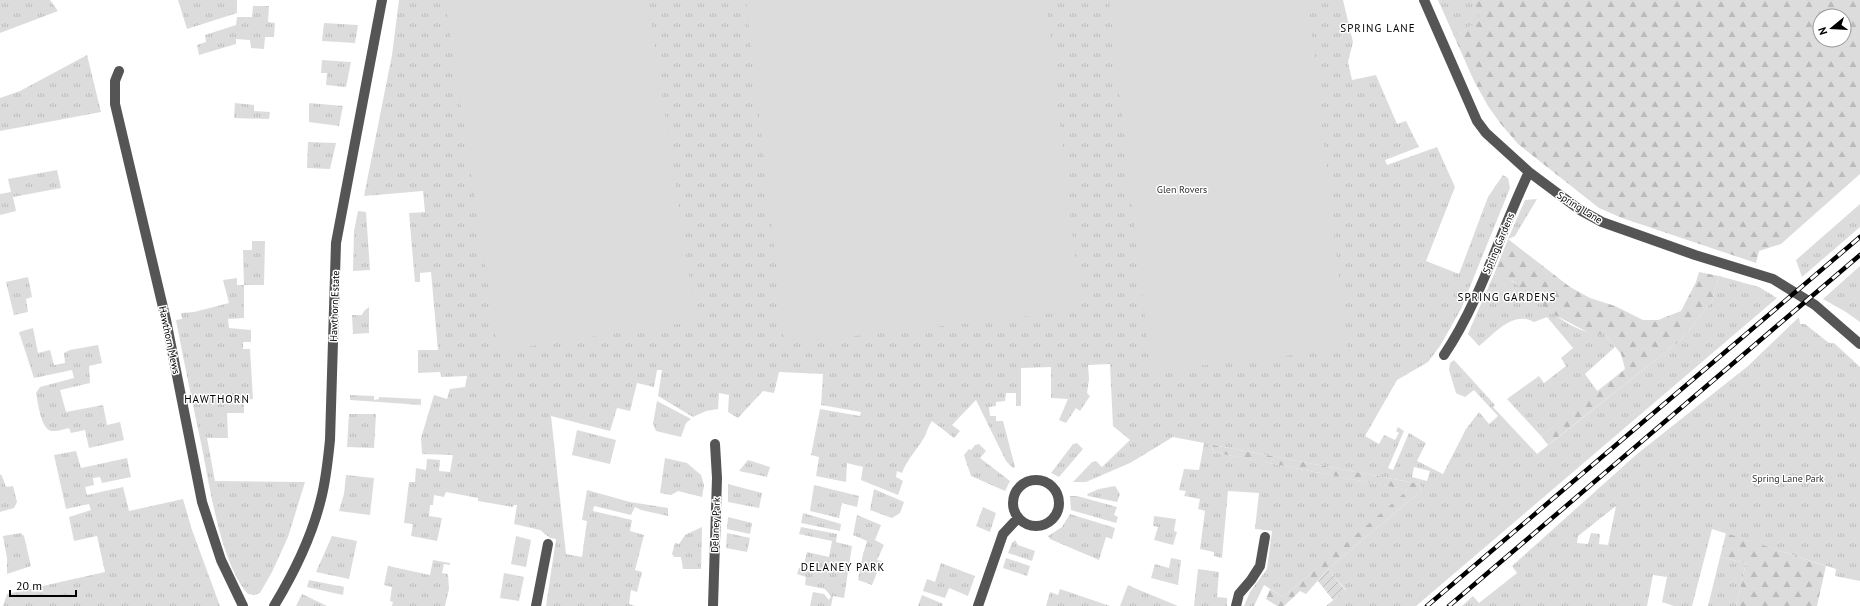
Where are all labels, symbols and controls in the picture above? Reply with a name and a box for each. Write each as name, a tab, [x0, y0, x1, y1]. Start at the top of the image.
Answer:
north arrow	[1812, 8, 1852, 48]
district label: SPRING LANE	[1340, 21, 1416, 35]
text: N	[1815, 25, 1830, 37]
park label: Glen Rovers	[1157, 183, 1207, 196]
street label: Spring Lane	[1555, 188, 1605, 226]
street label: Spring Gardens	[1480, 211, 1517, 276]
street label: Hawthorn Estate	[327, 270, 342, 342]
district label: SPRING GARDENS	[1458, 290, 1556, 304]
street label: Hawthorn Mews	[156, 305, 183, 375]
district label: HAWTHORN	[184, 392, 250, 406]
park label: Spring Lane Park	[1752, 472, 1824, 485]
street label: Delaney Park	[708, 497, 723, 553]
district label: DELANEY PARK	[801, 560, 885, 574]
scale bar	[10, 572, 76, 598]
text: 20 m	[16, 578, 42, 593]

